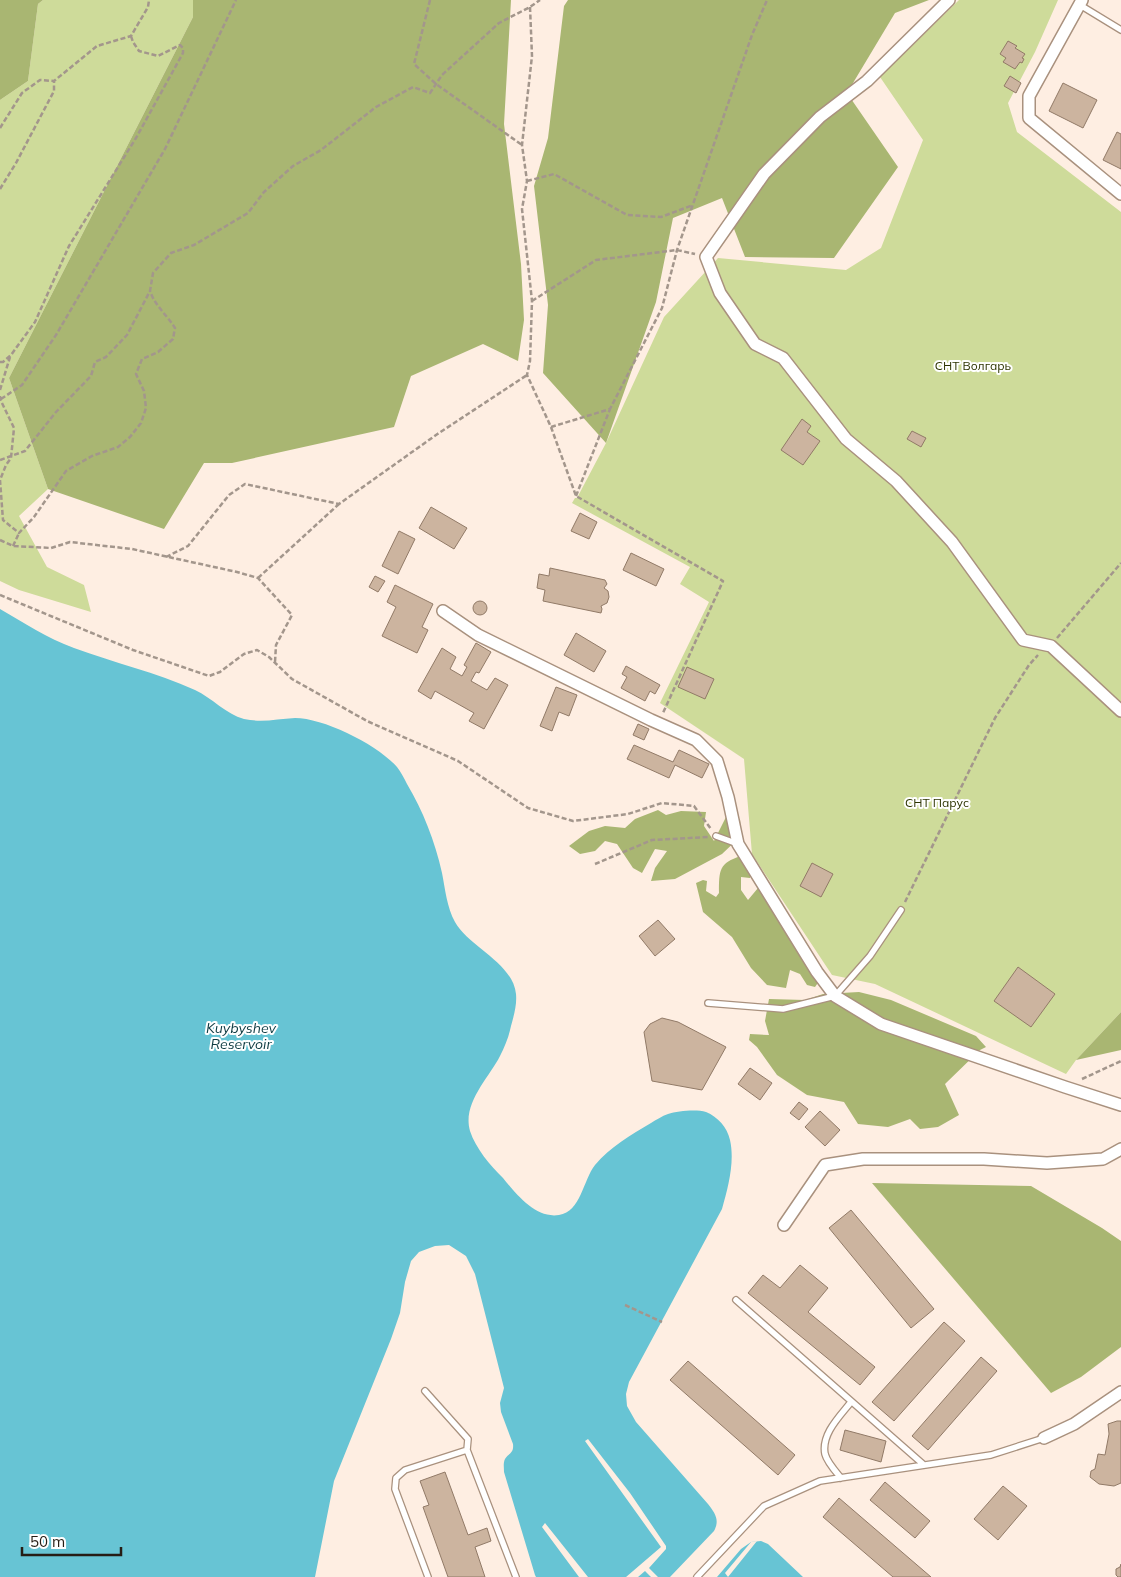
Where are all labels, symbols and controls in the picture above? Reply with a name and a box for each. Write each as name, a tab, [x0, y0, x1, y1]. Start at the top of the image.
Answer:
park label: СНТ Волгарь	[935, 358, 1012, 373]
park label: СНТ Парус	[905, 795, 969, 810]
water label: Kuybyshev Reservoir	[206, 1019, 277, 1053]
scale bar	[22, 1524, 121, 1556]
text: 50 m	[30, 1532, 65, 1551]

